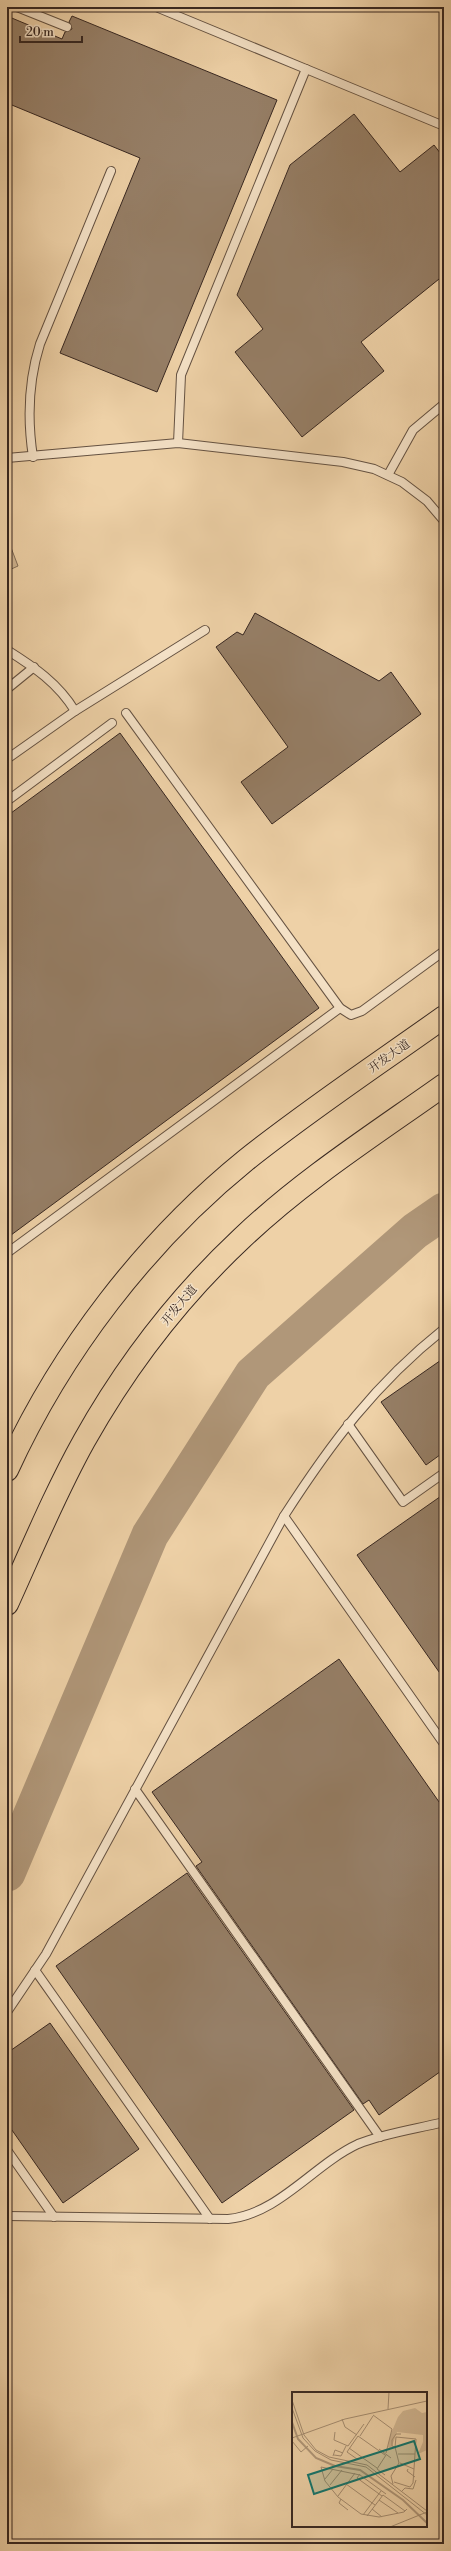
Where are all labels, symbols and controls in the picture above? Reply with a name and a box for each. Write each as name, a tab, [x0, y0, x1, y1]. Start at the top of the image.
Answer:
scale bar	[20, 18, 82, 44]
text: 20 m	[26, 25, 54, 40]
street label: 开发大道	[365, 1036, 413, 1076]
street label: 开发大道	[158, 1282, 201, 1329]
inset map	[292, 2392, 427, 2527]

